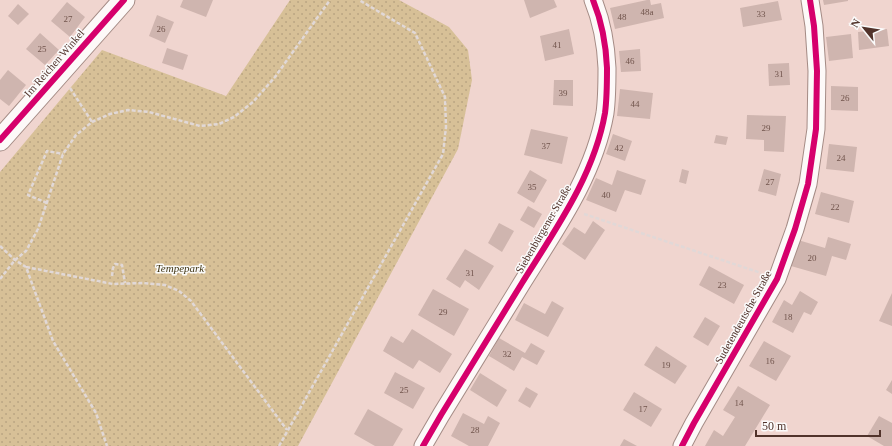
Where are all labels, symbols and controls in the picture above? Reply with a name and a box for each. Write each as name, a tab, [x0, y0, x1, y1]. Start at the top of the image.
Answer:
house number: 48a	[641, 7, 654, 17]
north arrow	[844, 8, 884, 48]
house number: 33	[757, 9, 766, 19]
house number: 48	[618, 12, 627, 22]
house number: 27	[64, 14, 73, 24]
text: N	[848, 17, 863, 29]
house number: 26	[157, 24, 166, 34]
street label: Im Reichen Winkel	[21, 27, 87, 99]
house number: 41	[553, 40, 562, 50]
house number: 25	[38, 44, 47, 54]
house number: 46	[626, 56, 635, 66]
house number: 31	[775, 69, 784, 79]
house number: 39	[559, 88, 568, 98]
house number: 26	[841, 93, 850, 103]
house number: 44	[631, 99, 640, 109]
house number: 29	[762, 123, 771, 133]
house number: 37	[542, 141, 551, 151]
house number: 42	[615, 143, 624, 153]
house number: 24	[837, 153, 846, 163]
house number: 27	[766, 177, 775, 187]
house number: 35	[528, 182, 537, 192]
street label: Siebenbürgener Straße	[513, 183, 573, 275]
house number: 40	[602, 190, 611, 200]
house number: 22	[831, 202, 840, 212]
house number: 20	[808, 253, 817, 263]
park label: Tempepark	[156, 262, 205, 274]
house number: 31	[466, 268, 475, 278]
street label: Sudetendeutsche Straße	[712, 268, 774, 366]
house number: 23	[718, 280, 727, 290]
house number: 29	[439, 307, 448, 317]
house number: 18	[784, 312, 793, 322]
house number: 32	[503, 349, 512, 359]
house number: 16	[766, 356, 775, 366]
house number: 19	[662, 360, 671, 370]
house number: 25	[400, 385, 409, 395]
house number: 14	[735, 398, 744, 408]
house number: 17	[639, 404, 648, 414]
scale bar	[756, 412, 880, 438]
text: 50 m	[762, 419, 787, 433]
house number: 28	[471, 425, 480, 435]

